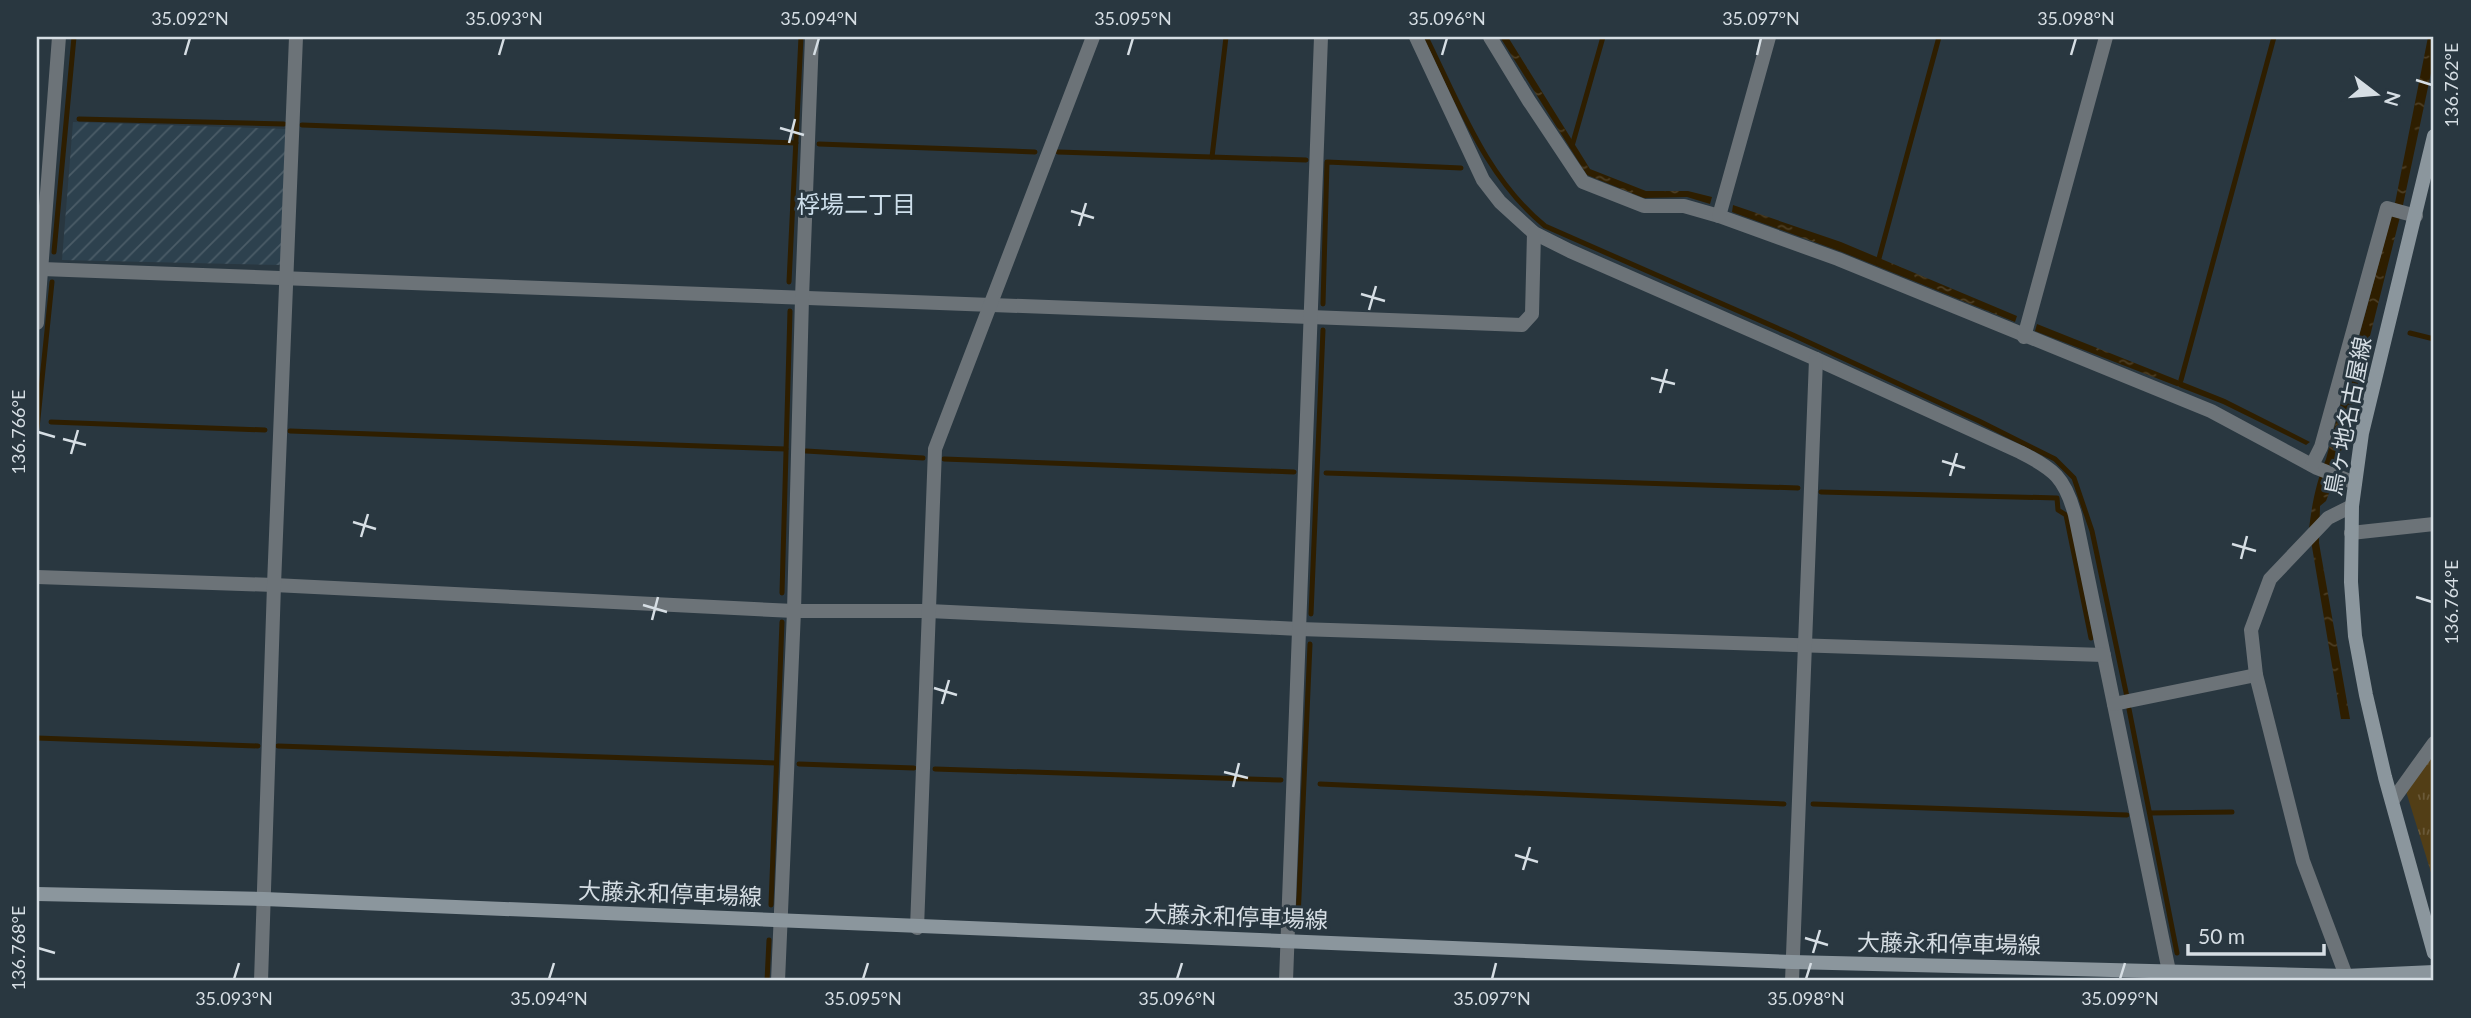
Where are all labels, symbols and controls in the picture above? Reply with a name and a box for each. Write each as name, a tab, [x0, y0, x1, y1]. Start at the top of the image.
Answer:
text: 35.092°N	[151, 7, 229, 29]
text: 35.093°N	[465, 7, 543, 29]
text: 35.094°N	[780, 7, 858, 29]
text: 35.095°N	[1094, 7, 1172, 29]
text: 35.096°N	[1408, 7, 1486, 29]
text: 35.097°N	[1722, 7, 1800, 29]
text: 35.098°N	[2037, 7, 2115, 29]
text: 136.762°E	[2440, 43, 2462, 127]
north arrow	[2342, 60, 2412, 130]
text: N	[2380, 89, 2406, 109]
district label: 桴場二丁目	[796, 189, 916, 218]
street label: 鳥ヶ地名古屋線	[2318, 334, 2376, 498]
text: 136.766°E	[7, 390, 29, 474]
text: 136.764°E	[2440, 560, 2462, 644]
street label: 大藤永和停車場線	[578, 876, 762, 910]
street label: 大藤永和停車場線	[1144, 899, 1328, 933]
text: 136.768°E	[7, 906, 29, 990]
scale bar	[2188, 913, 2324, 957]
text: 50 m	[2198, 923, 2245, 948]
street label: 大藤永和停車場線	[1857, 927, 2041, 959]
text: 35.093°N	[195, 987, 273, 1009]
text: 35.094°N	[510, 987, 588, 1009]
text: 35.095°N	[824, 987, 902, 1009]
text: 35.096°N	[1138, 987, 1216, 1009]
text: 35.097°N	[1453, 987, 1531, 1009]
text: 35.098°N	[1767, 987, 1845, 1009]
text: 35.099°N	[2081, 987, 2159, 1009]

